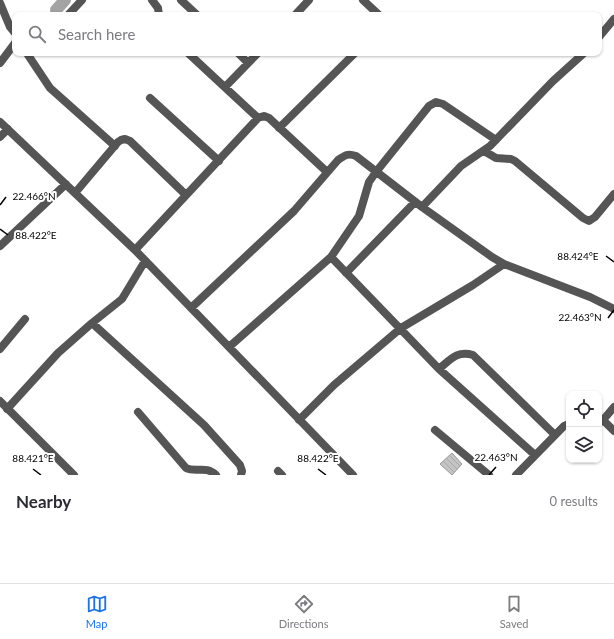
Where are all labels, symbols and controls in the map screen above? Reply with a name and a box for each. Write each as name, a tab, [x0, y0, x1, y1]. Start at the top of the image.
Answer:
search box	[12, 12, 602, 56]
icon: search	[26, 23, 48, 45]
text: Search here	[58, 25, 135, 43]
text: 22.466°N	[12, 190, 56, 202]
text: 88.422°E	[15, 229, 57, 241]
text: 88.424°E	[557, 250, 599, 262]
text: 22.463°N	[558, 311, 602, 323]
map controls	[566, 391, 602, 463]
button: locate	[566, 391, 602, 427]
button: layers	[566, 427, 602, 463]
text: 22.463°N	[474, 451, 518, 463]
text: 88.421°E	[12, 452, 54, 464]
text: 88.422°E	[297, 452, 339, 464]
text: Nearby	[16, 491, 71, 512]
text: 0 results	[550, 493, 598, 509]
tab: Map	[86, 593, 108, 630]
tab: Directions	[279, 593, 328, 630]
tab: Saved	[500, 593, 528, 630]

